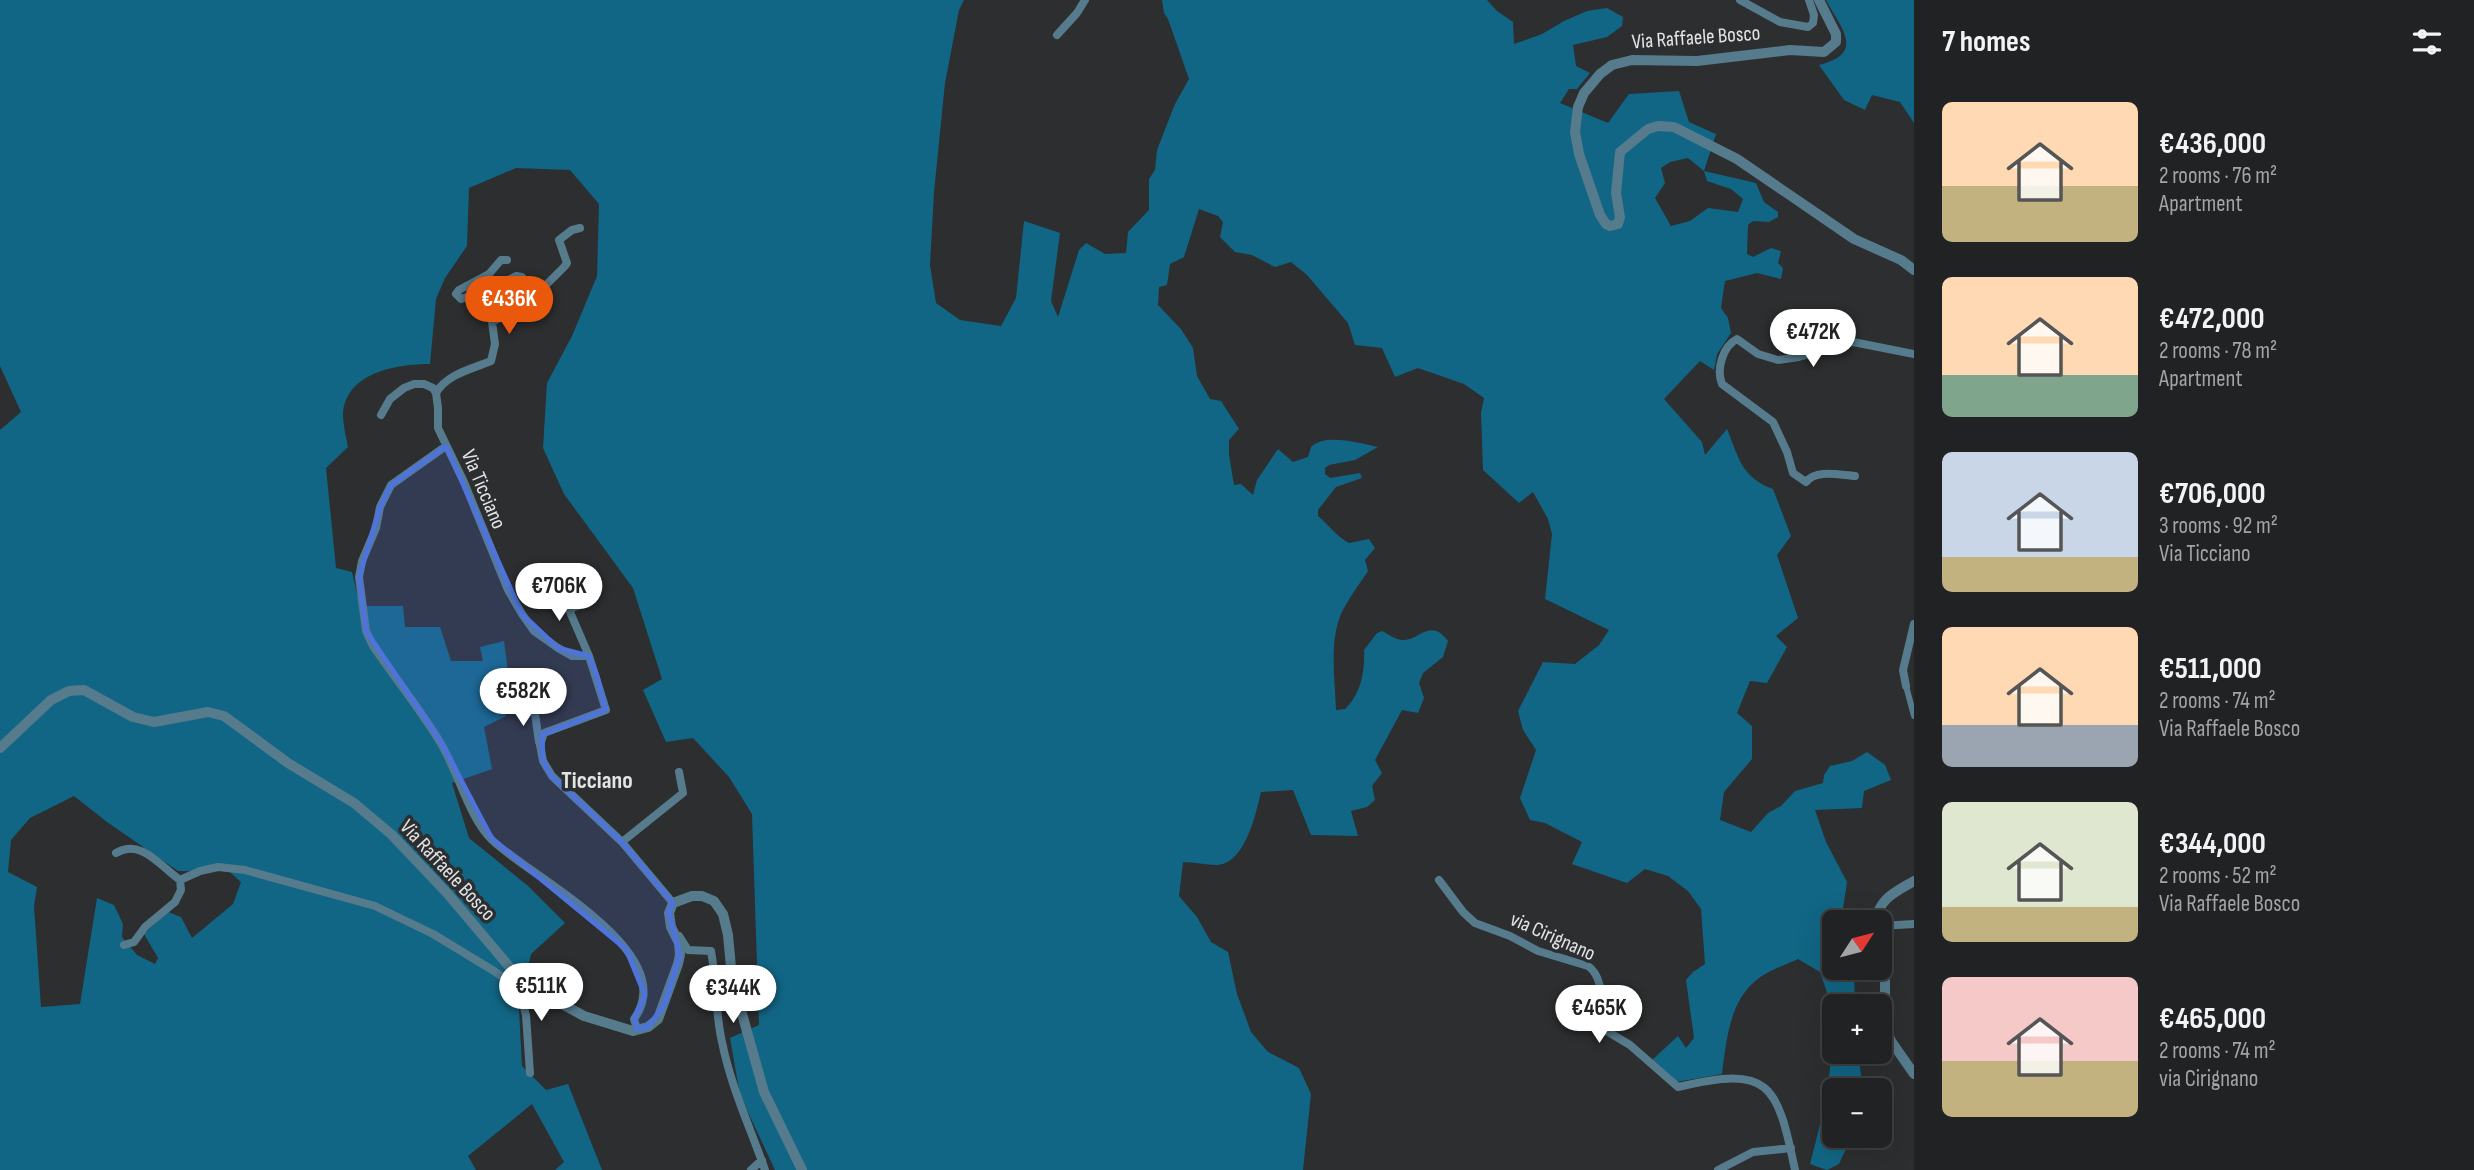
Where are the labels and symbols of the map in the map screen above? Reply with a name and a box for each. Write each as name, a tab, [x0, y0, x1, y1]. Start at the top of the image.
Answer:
street label: Via Raffaele Bosco	[1631, 21, 1761, 54]
pin: €436K	[460, 276, 558, 336]
pin: €472K	[1764, 310, 1862, 369]
street label: Via Ticciano	[456, 446, 511, 533]
pin: €706K	[510, 564, 608, 623]
pin: €582K	[474, 668, 572, 728]
district label: Ticciano	[561, 766, 633, 795]
street label: Via Raffaele Bosco	[395, 815, 501, 926]
street label: via Cirignano	[1506, 907, 1599, 966]
north arrow	[1822, 910, 1892, 980]
pin: €511K	[492, 964, 590, 1023]
pin: €344K	[684, 965, 782, 1025]
pin: €465K	[1550, 986, 1648, 1045]

